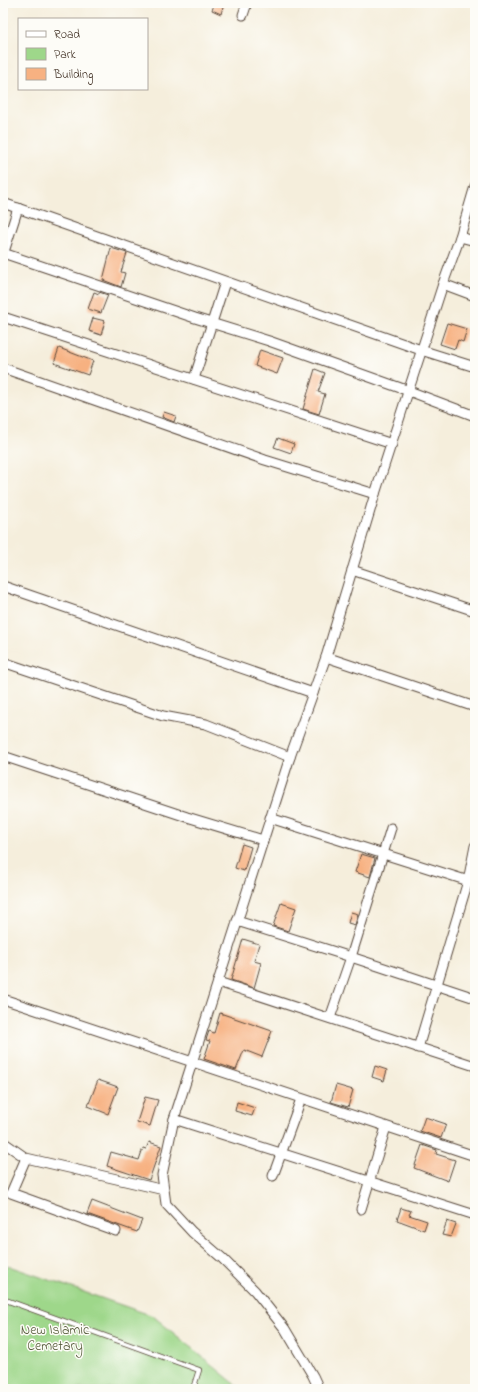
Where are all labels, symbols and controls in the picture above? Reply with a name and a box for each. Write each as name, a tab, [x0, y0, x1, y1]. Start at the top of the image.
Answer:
legend	[18, 18, 148, 90]
text: Road	[54, 26, 80, 44]
text: Park	[54, 46, 76, 64]
text: Building	[53, 66, 93, 85]
park label: New Islamic Cemetary	[21, 1320, 90, 1358]

